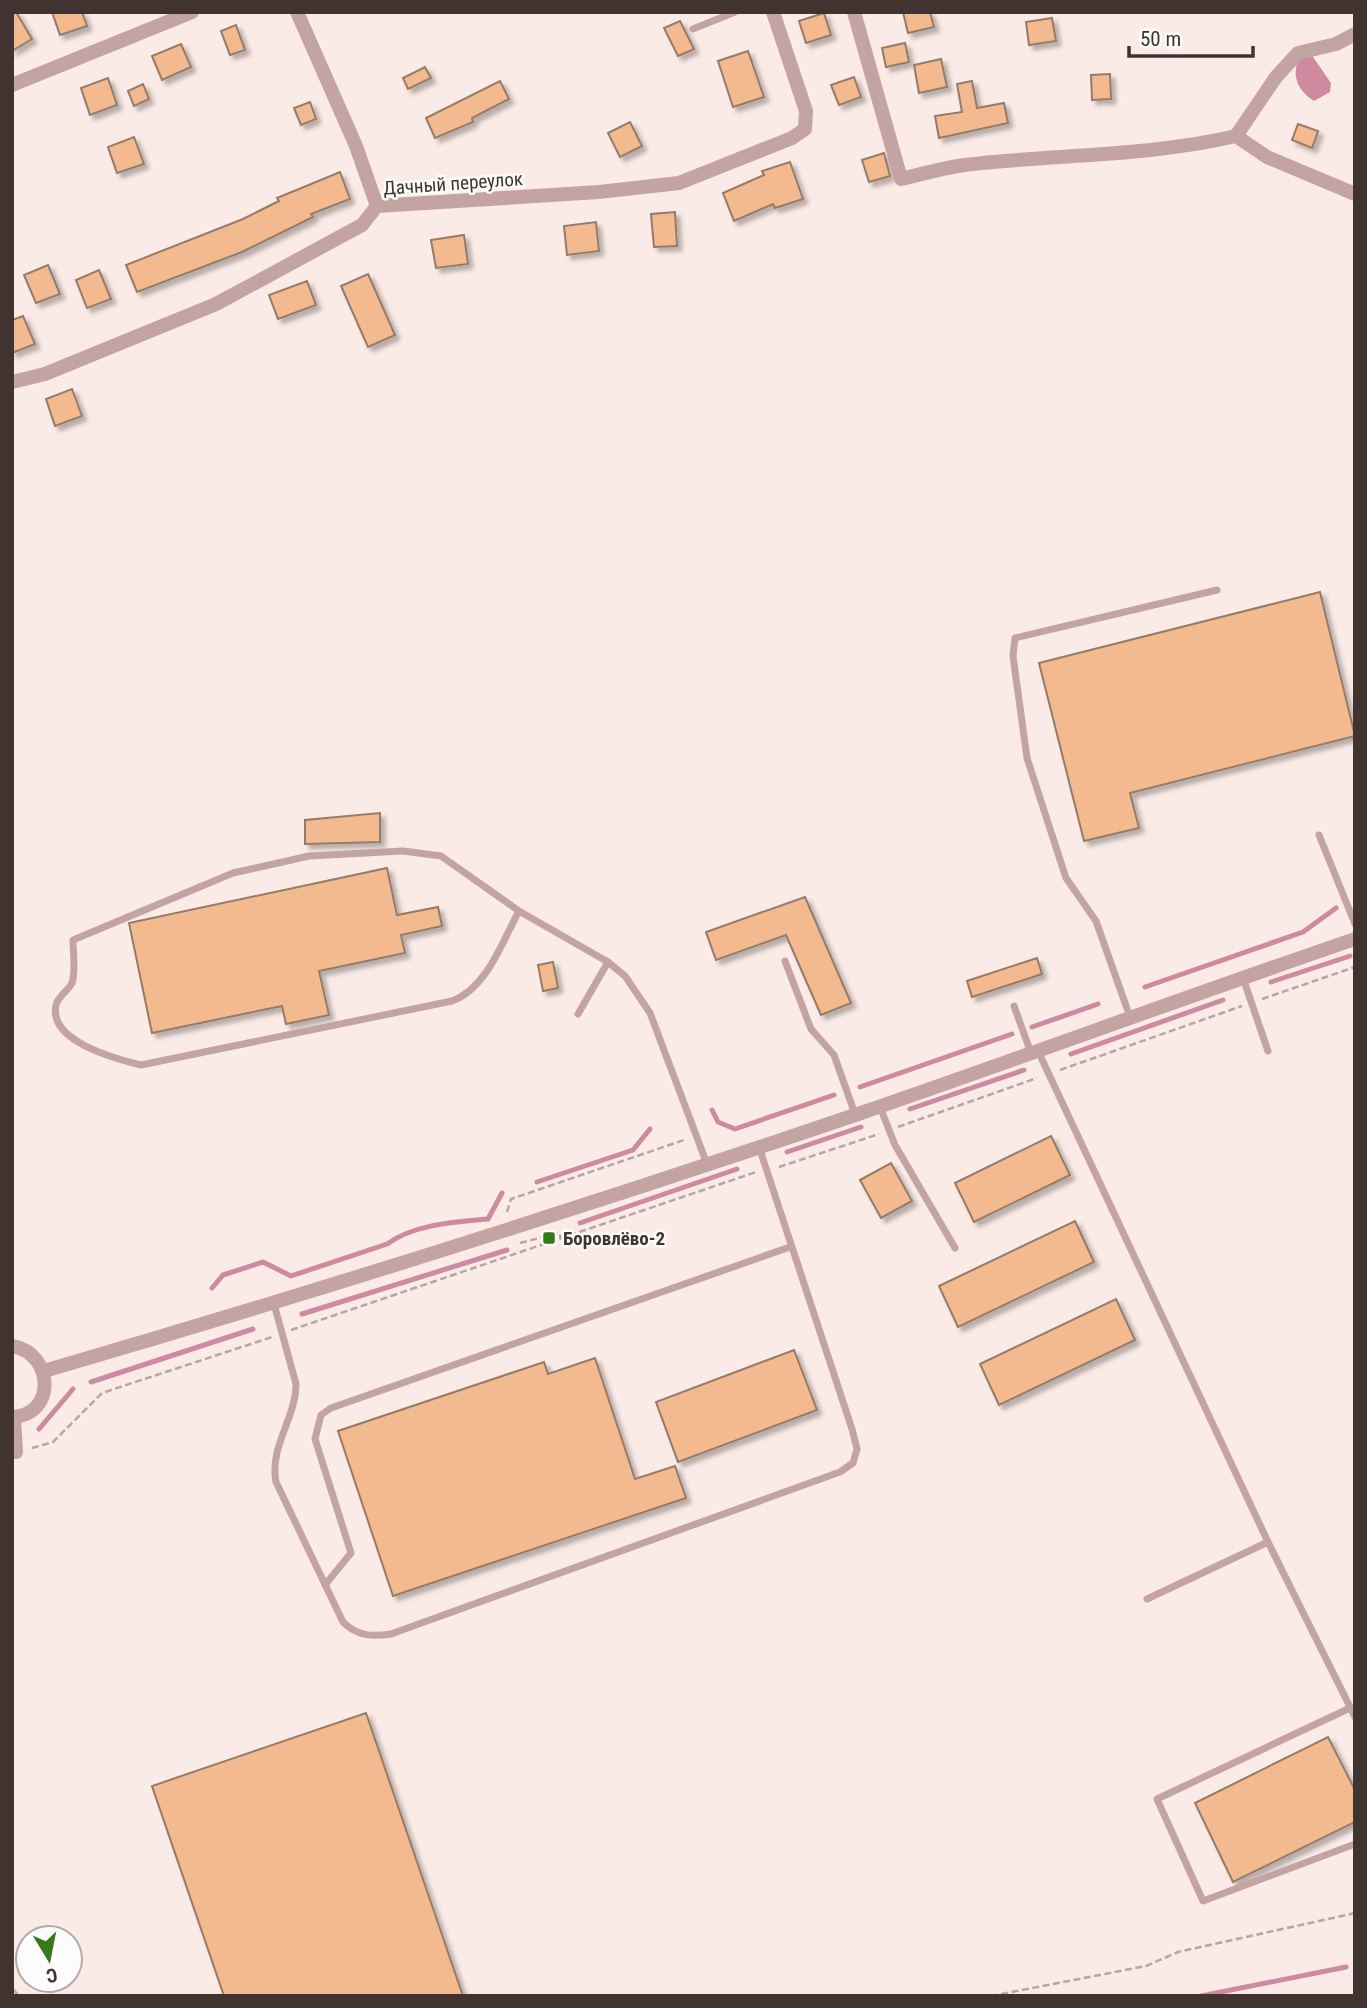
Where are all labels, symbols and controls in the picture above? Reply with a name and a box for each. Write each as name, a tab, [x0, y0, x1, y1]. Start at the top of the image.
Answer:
scale bar	[1129, 14, 1253, 58]
text: 50 m	[1140, 27, 1181, 51]
street label: Дачный переулок	[382, 167, 524, 200]
place label: Боровлёво-2	[563, 1227, 665, 1250]
marker: Боровлёво-2	[541, 1230, 557, 1246]
north arrow	[14, 1924, 84, 1994]
text: С	[44, 1963, 59, 1988]

